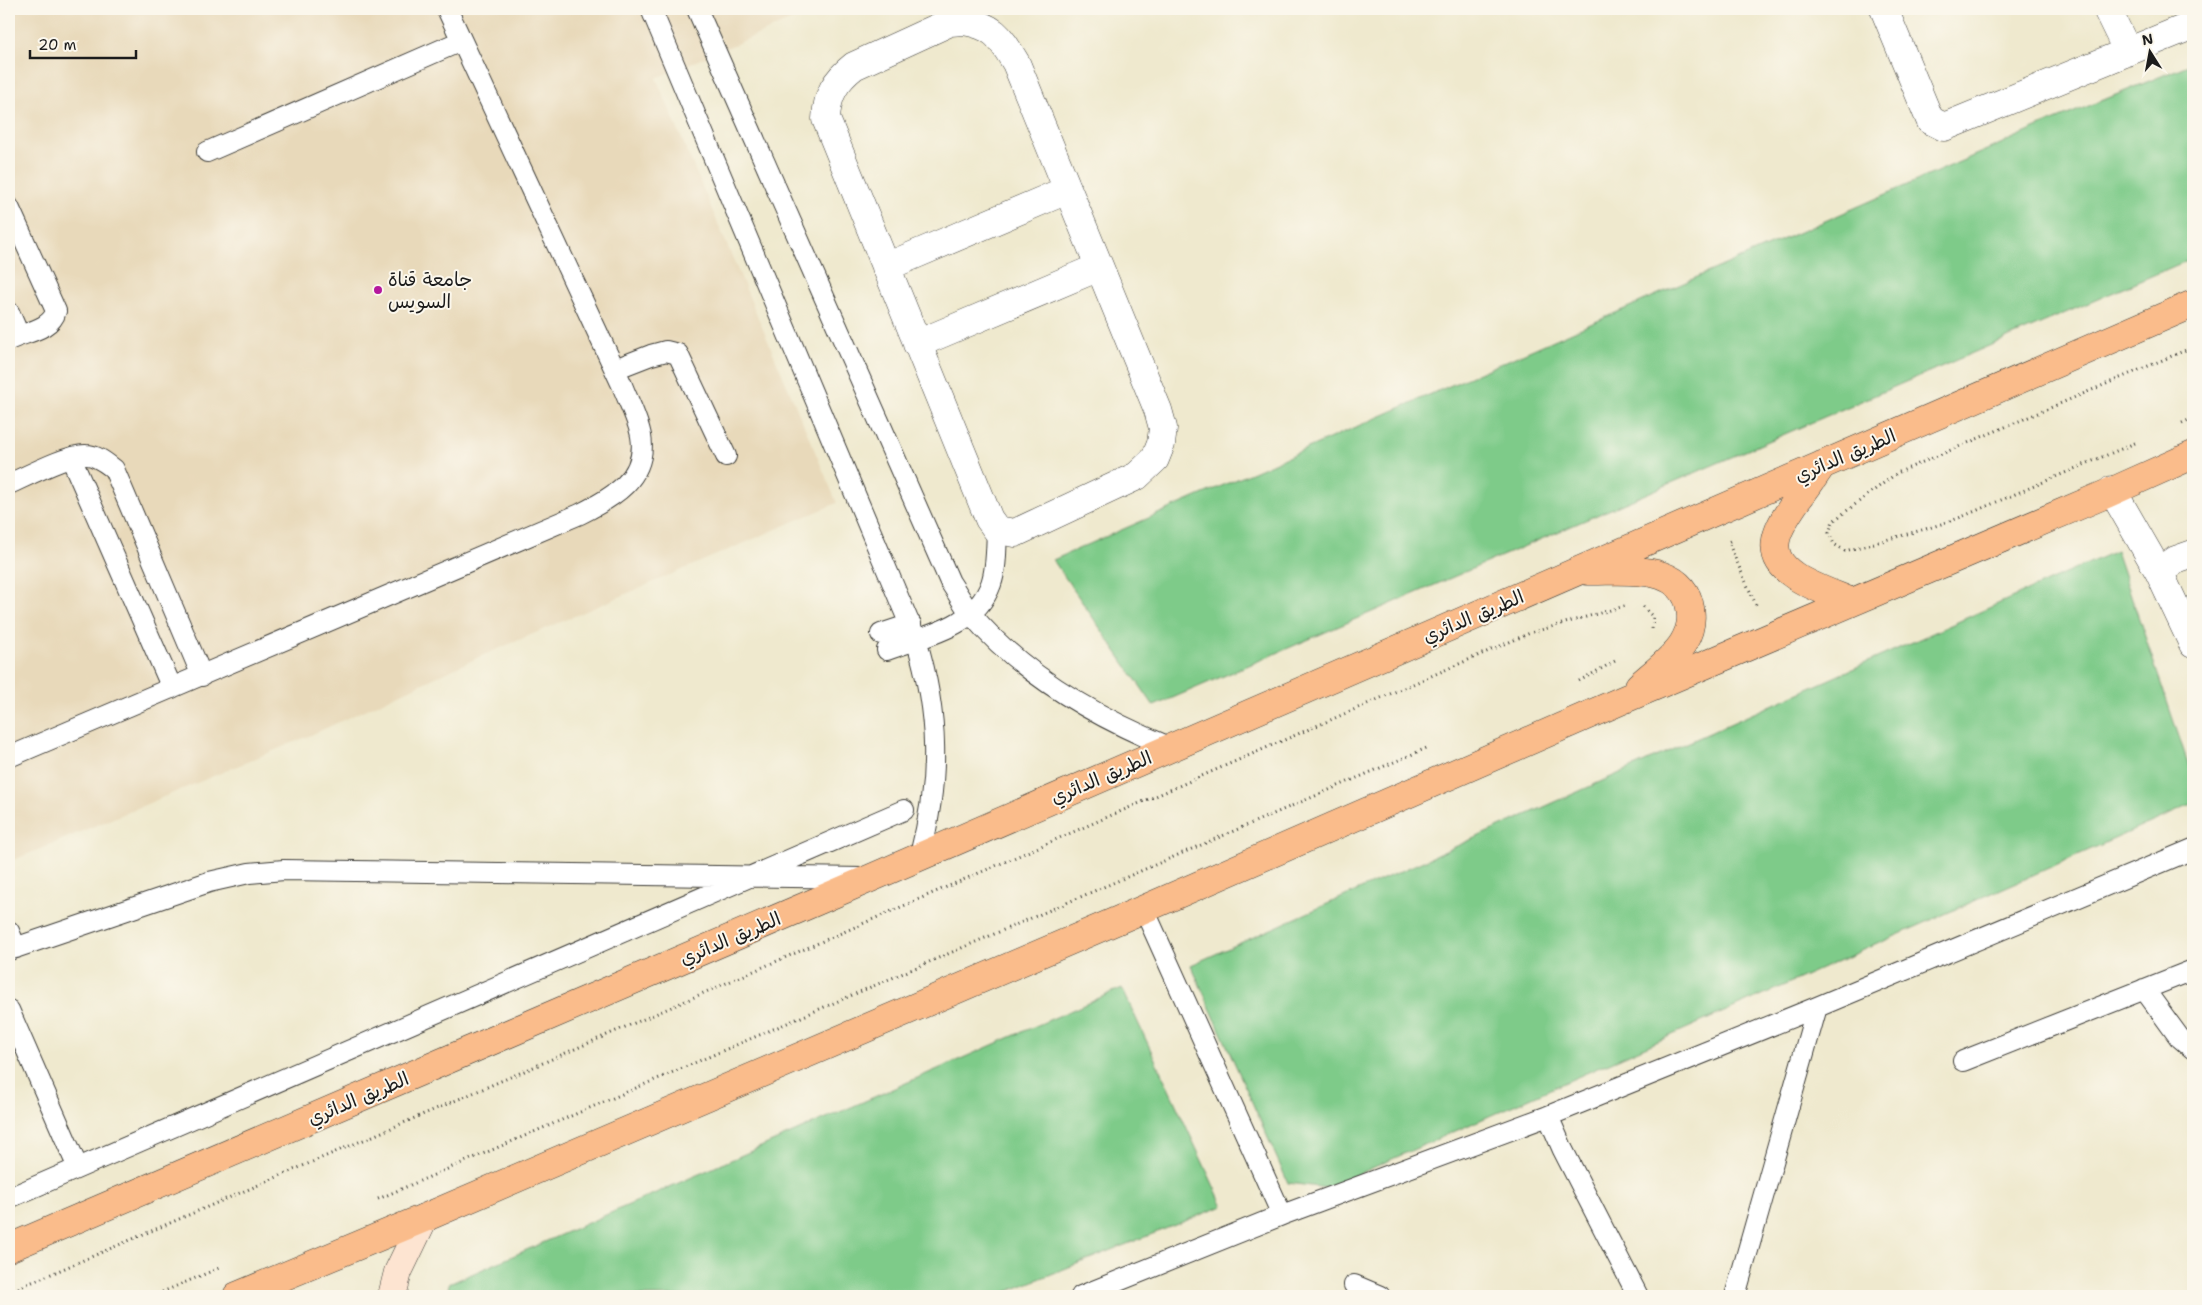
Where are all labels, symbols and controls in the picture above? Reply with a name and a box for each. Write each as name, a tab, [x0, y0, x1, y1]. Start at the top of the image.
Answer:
scale bar	[30, 28, 136, 60]
north arrow	[2124, 28, 2174, 78]
text: N	[2140, 29, 2155, 49]
text: 20 m	[38, 35, 77, 55]
place label: جامعة قناة السويس	[388, 267, 472, 314]
marker: جامعة قناة السويس	[372, 284, 384, 296]
street label: الطريق الدائري	[1791, 423, 1900, 490]
street label: الطريق الدائري	[1419, 584, 1528, 651]
street label: الطريق الدائري	[1047, 745, 1156, 812]
street label: الطريق الدائري	[676, 906, 785, 973]
street label: الطريق الدائري	[304, 1066, 413, 1133]

